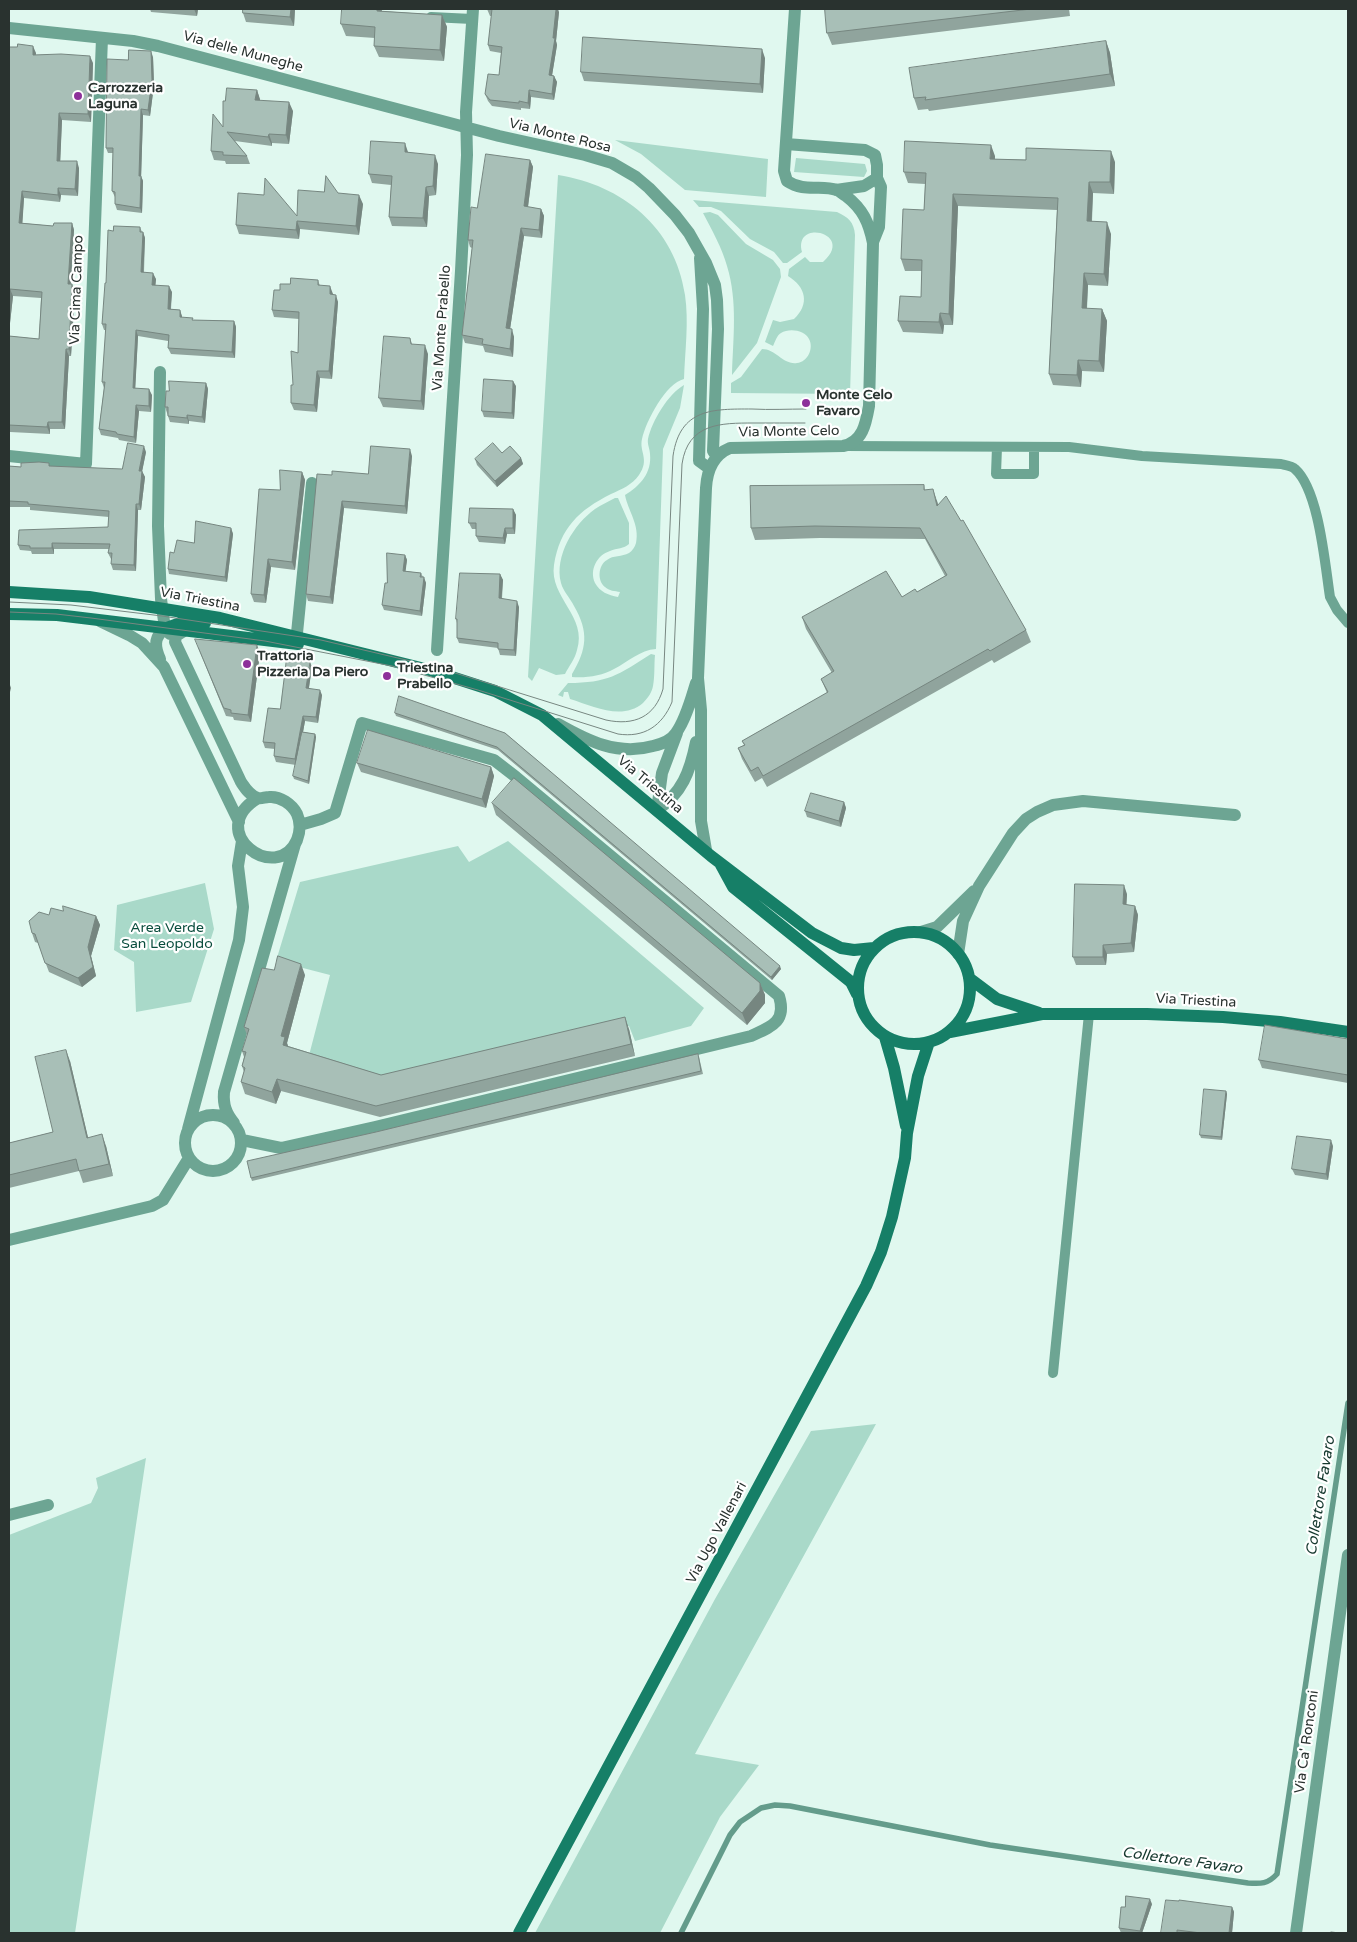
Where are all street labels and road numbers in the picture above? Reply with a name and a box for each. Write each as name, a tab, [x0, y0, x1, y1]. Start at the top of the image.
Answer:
street label: Via delle Muneghe	[181, 28, 305, 76]
street label: Via Monte Rosa	[507, 115, 613, 157]
street label: Via Cima Campo	[67, 235, 87, 345]
street label: Via Monte Prabello	[429, 264, 455, 392]
street label: Via Monte Celo	[738, 423, 840, 441]
street label: Via Triestina	[159, 584, 241, 616]
street label: Via Triestina	[614, 753, 686, 817]
street label: Via Triestina	[1155, 990, 1237, 1012]
street label: Via Ugo Vallenari	[683, 1479, 751, 1587]
street label: Via Ca' Ronconi	[1291, 1689, 1323, 1795]

